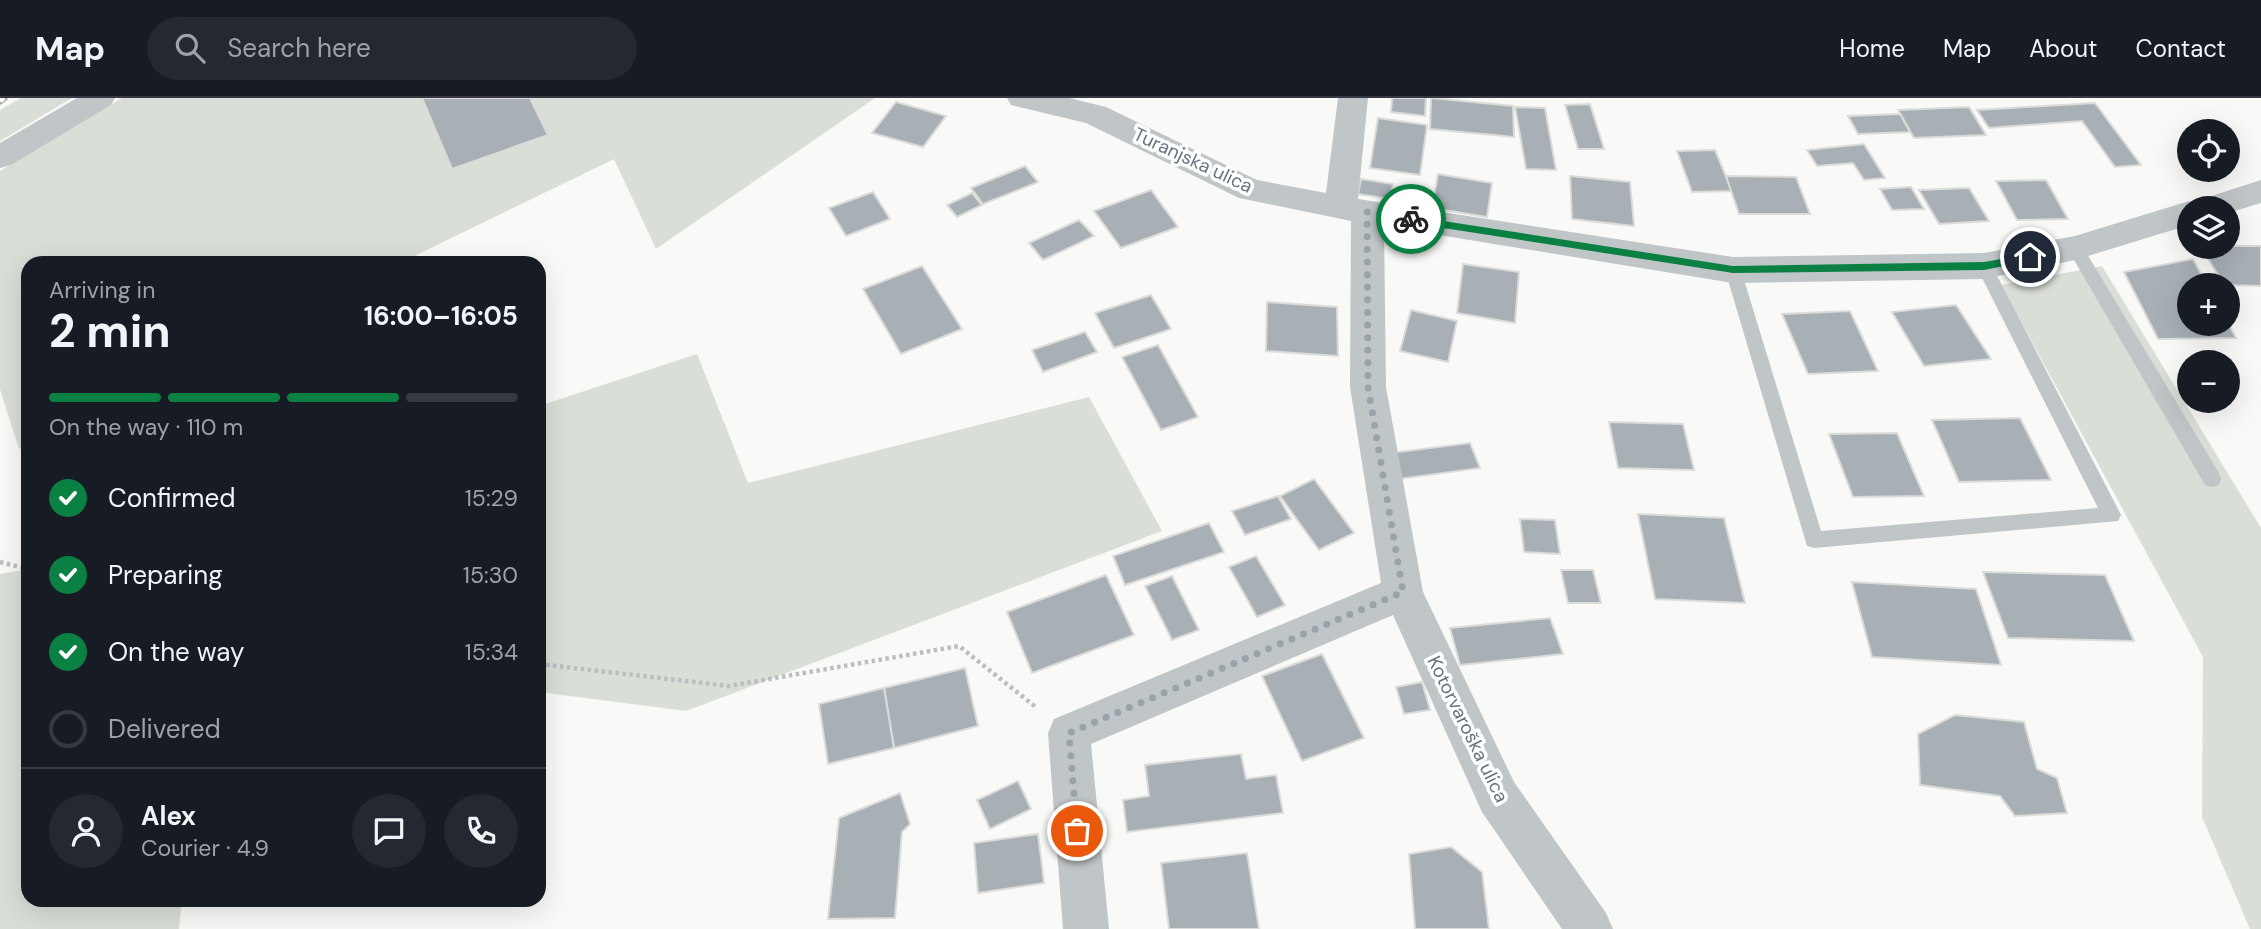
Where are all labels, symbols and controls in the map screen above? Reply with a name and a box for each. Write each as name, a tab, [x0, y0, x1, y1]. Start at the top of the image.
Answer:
search box	[147, 17, 637, 80]
text: Map	[35, 27, 105, 70]
icon: search	[171, 29, 209, 67]
text: Search here	[227, 31, 371, 65]
text: Home	[1839, 33, 1905, 64]
text: Map	[1943, 33, 1991, 64]
text: About	[2029, 33, 2098, 64]
text: Contact	[2136, 33, 2226, 64]
map controls	[2177, 119, 2240, 413]
button: locate	[2177, 119, 2240, 182]
street label: Turanjska ulica	[1129, 121, 1257, 199]
courier	[1376, 184, 1446, 254]
button: layers	[2177, 196, 2240, 259]
icon: bike	[1392, 200, 1430, 238]
pin	[2000, 227, 2060, 287]
icon: home	[2011, 238, 2049, 276]
button: +	[2177, 273, 2240, 336]
text: Arriving in	[49, 275, 155, 305]
text: 16:00–16:05	[364, 299, 518, 333]
text: 2 min	[49, 301, 171, 361]
button: −	[2177, 350, 2240, 413]
text: On the way · 110 m	[49, 412, 243, 442]
icon: check	[49, 479, 87, 517]
text: Confirmed	[108, 481, 235, 515]
text: 15:29	[465, 483, 518, 513]
icon: check	[49, 556, 87, 594]
text: Preparing	[108, 558, 223, 592]
text: 15:30	[463, 560, 518, 590]
icon: check	[49, 633, 87, 671]
text: On the way	[108, 635, 244, 669]
text: 15:34	[465, 637, 518, 667]
street label: Kotorvaroška ulica	[1422, 652, 1514, 806]
text: Delivered	[108, 712, 221, 746]
button: person	[49, 794, 123, 868]
button: chat	[352, 794, 426, 868]
button: phone	[444, 794, 518, 868]
text: Alex	[141, 799, 196, 833]
pin	[1047, 801, 1107, 861]
icon: bag	[1058, 812, 1096, 850]
text: Courier · 4.9	[141, 833, 269, 863]

